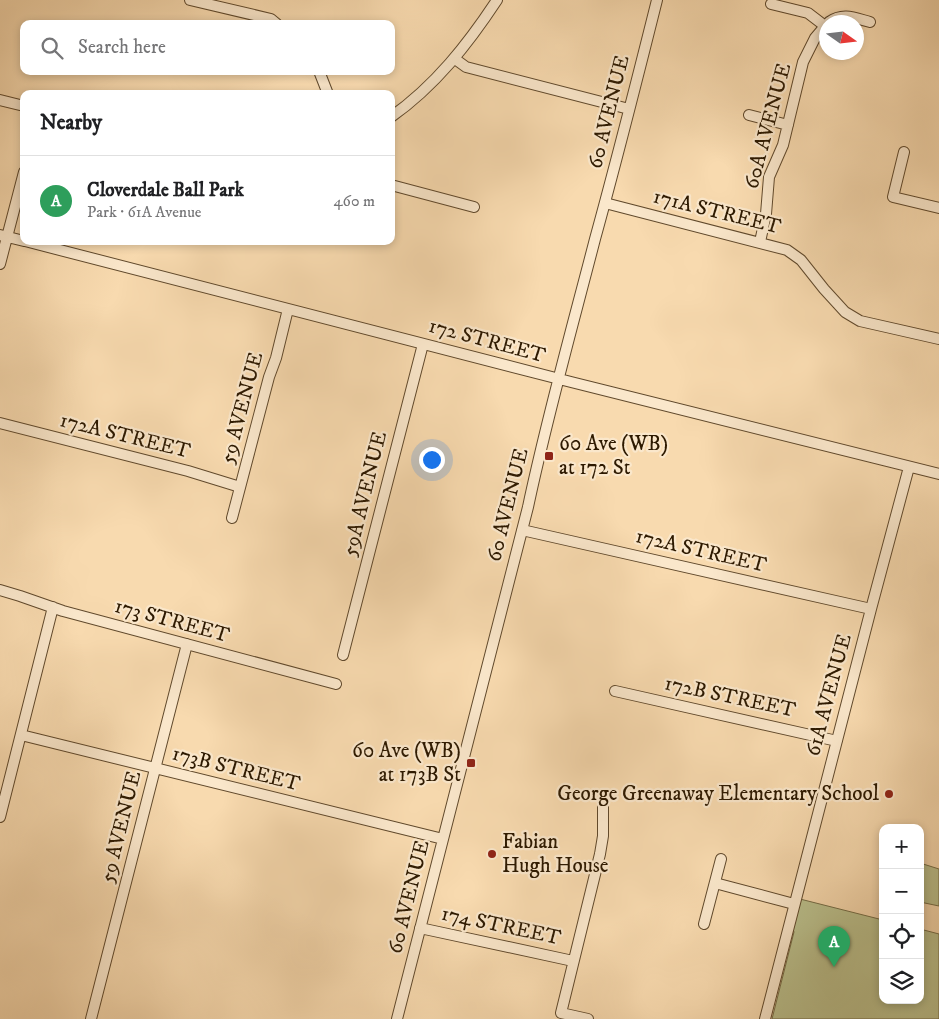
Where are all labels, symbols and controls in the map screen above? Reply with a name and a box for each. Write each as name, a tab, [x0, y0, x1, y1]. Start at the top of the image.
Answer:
north arrow	[819, 15, 864, 60]
search box	[20, 20, 395, 75]
icon: search	[38, 34, 66, 62]
text: Search here	[78, 36, 166, 59]
street label: 60 AVENUE	[582, 52, 636, 171]
street label: 60A AVENUE	[739, 60, 797, 192]
text: Nearby	[40, 110, 102, 136]
text: Cloverdale Ball Park	[87, 179, 244, 202]
street label: 171A STREET	[650, 184, 784, 240]
text: A	[51, 191, 61, 211]
text: 460 m	[333, 191, 375, 211]
text: Park · 61A Avenue	[87, 202, 201, 222]
street label: 172 STREET	[426, 313, 548, 369]
street label: 59 AVENUE	[215, 349, 269, 467]
street label: 172A STREET	[57, 407, 193, 465]
street label: 59A AVENUE	[337, 429, 393, 559]
place label: 60 Ave (WB) at 172 St	[559, 431, 668, 481]
street label: 60 AVENUE	[481, 445, 535, 564]
your location	[419, 447, 445, 473]
marker: 60 Ave (WB) at 172 St	[543, 450, 555, 462]
street label: 172A STREET	[633, 523, 769, 579]
street label: 173 STREET	[112, 593, 232, 649]
street label: 61A AVENUE	[800, 631, 858, 759]
street label: 172B STREET	[662, 670, 798, 724]
place label: 60 Ave (WB) at 173B St	[352, 738, 461, 788]
street label: 173B STREET	[169, 741, 303, 797]
marker: 60 Ave (WB) at 173B St	[465, 757, 477, 769]
street label: 59 AVENUE	[95, 768, 148, 886]
place label: George Greenaway Elementary School	[557, 781, 880, 807]
marker: George Greenaway Elementary School	[883, 788, 895, 800]
map controls	[879, 824, 924, 1004]
button: +	[879, 824, 924, 869]
place label: Fabian Hugh House	[502, 829, 609, 879]
street label: 60 AVENUE	[382, 837, 436, 956]
marker: Fabian Hugh House	[486, 848, 498, 860]
button: −	[879, 869, 924, 914]
street label: 174 STREET	[439, 901, 563, 951]
button: locate	[879, 914, 924, 959]
pin: A	[818, 926, 850, 967]
button: layers	[879, 959, 924, 1004]

